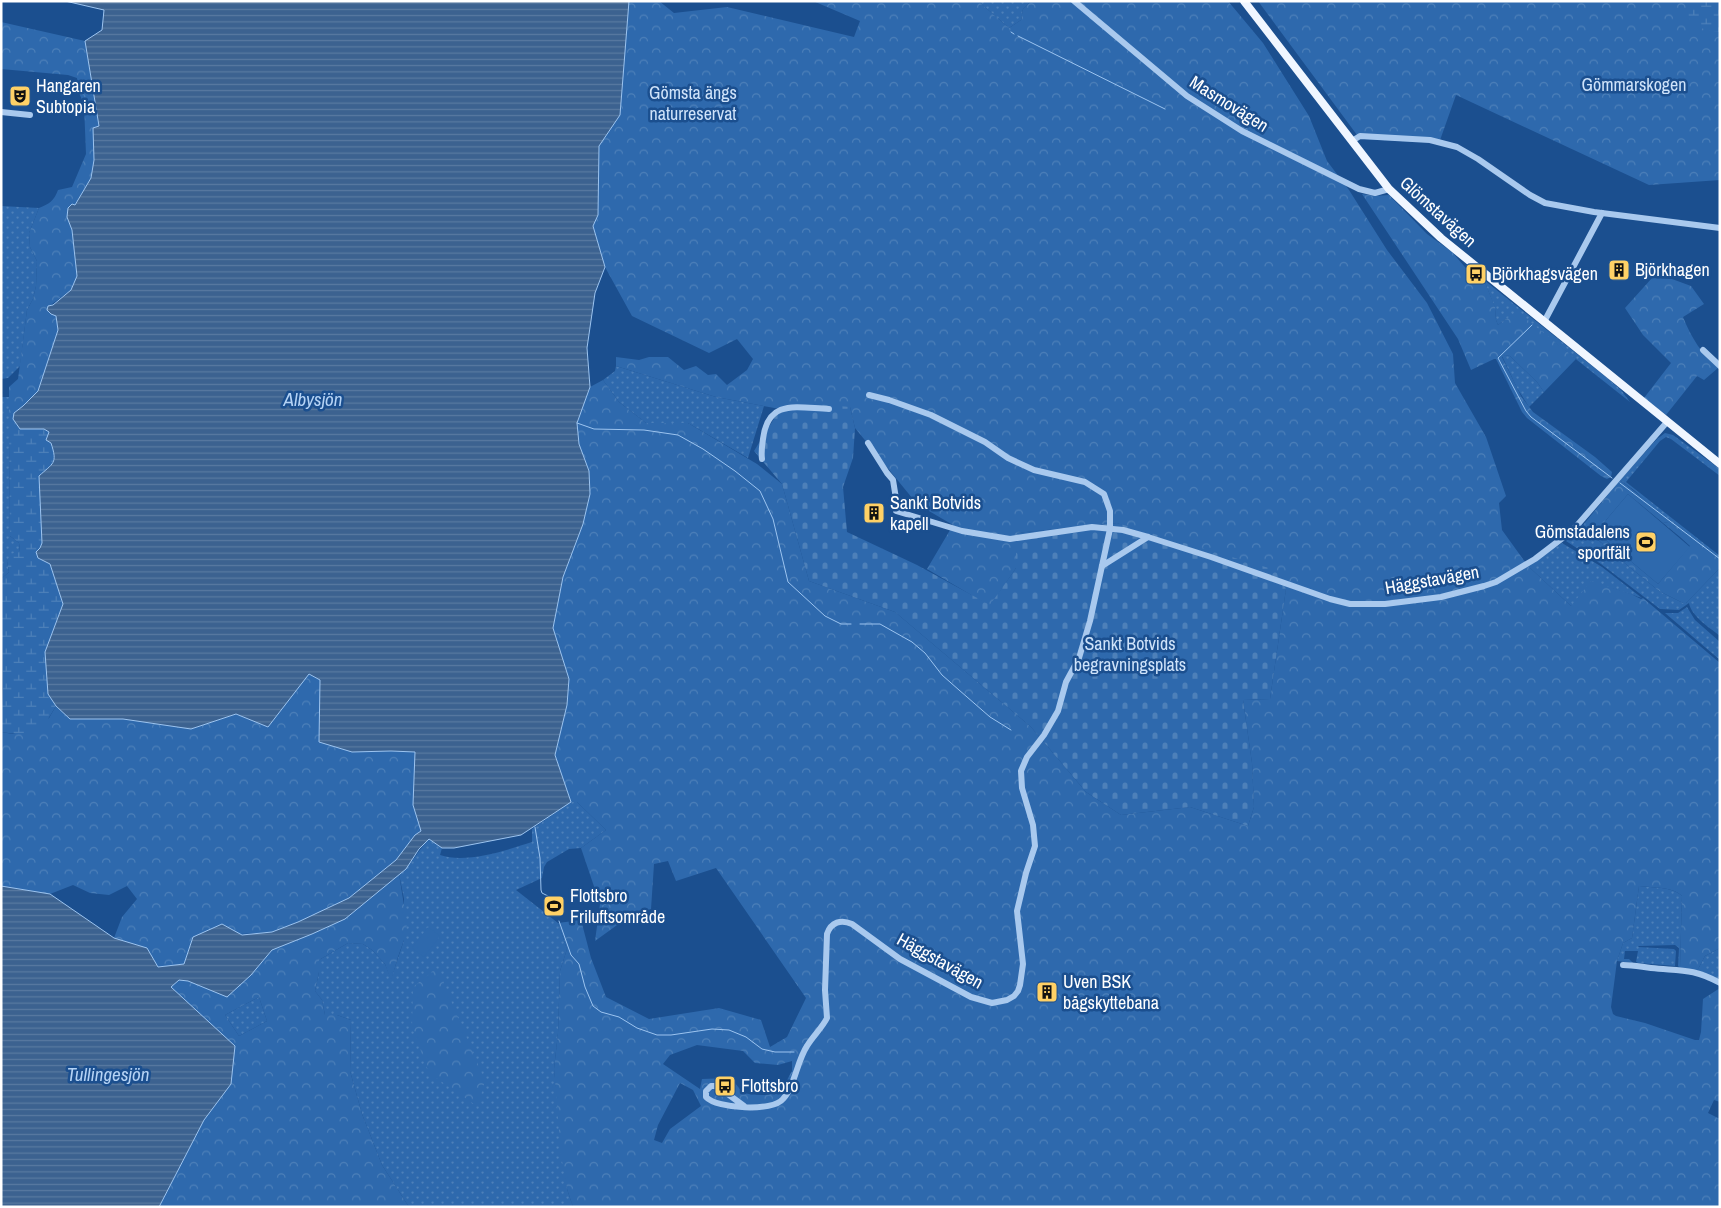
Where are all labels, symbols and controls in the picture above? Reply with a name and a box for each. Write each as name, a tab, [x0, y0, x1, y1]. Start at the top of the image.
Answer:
street label: Masmovägen	[1185, 69, 1273, 138]
park label: Gömmarskogen	[1582, 72, 1687, 97]
place label: Hangaren Subtopia	[36, 73, 101, 119]
park label: Gömsta ängs naturreservat	[649, 80, 737, 126]
theatre icon: Hangaren Subtopia	[8, 84, 32, 108]
street label: Glömstavägen	[1395, 170, 1482, 253]
place label: Björkhagen	[1635, 257, 1710, 282]
building icon: Björkhagen	[1607, 258, 1631, 282]
place label: Björkhagsvägen	[1492, 261, 1598, 286]
bus stop icon: Björkhagsvägen	[1464, 262, 1488, 286]
water label: Albysjön	[283, 386, 342, 412]
place label: Sankt Botvids kapell	[890, 490, 981, 536]
building icon: Sankt Botvids kapell	[862, 501, 886, 525]
place label: Gömstadalens sportfält	[1535, 519, 1630, 565]
sports icon: Gömstadalens sportfält	[1634, 530, 1658, 554]
street label: Häggstavägen	[1383, 559, 1481, 600]
park label: Sankt Botvids begravningsplats	[1074, 631, 1186, 677]
place label: Flottsbro Friluftsområde	[570, 883, 665, 929]
sports icon: Flottsbro Friluftsområde	[542, 894, 566, 918]
street label: Häggstavägen	[893, 927, 988, 995]
place label: Uven BSK bågskyttebana	[1063, 969, 1159, 1015]
building icon: Uven BSK bågskyttebana	[1035, 980, 1059, 1004]
water label: Tullingesjön	[67, 1061, 149, 1087]
place label: Flottsbro	[741, 1073, 798, 1098]
bus stop icon: Flottsbro	[713, 1074, 737, 1098]

